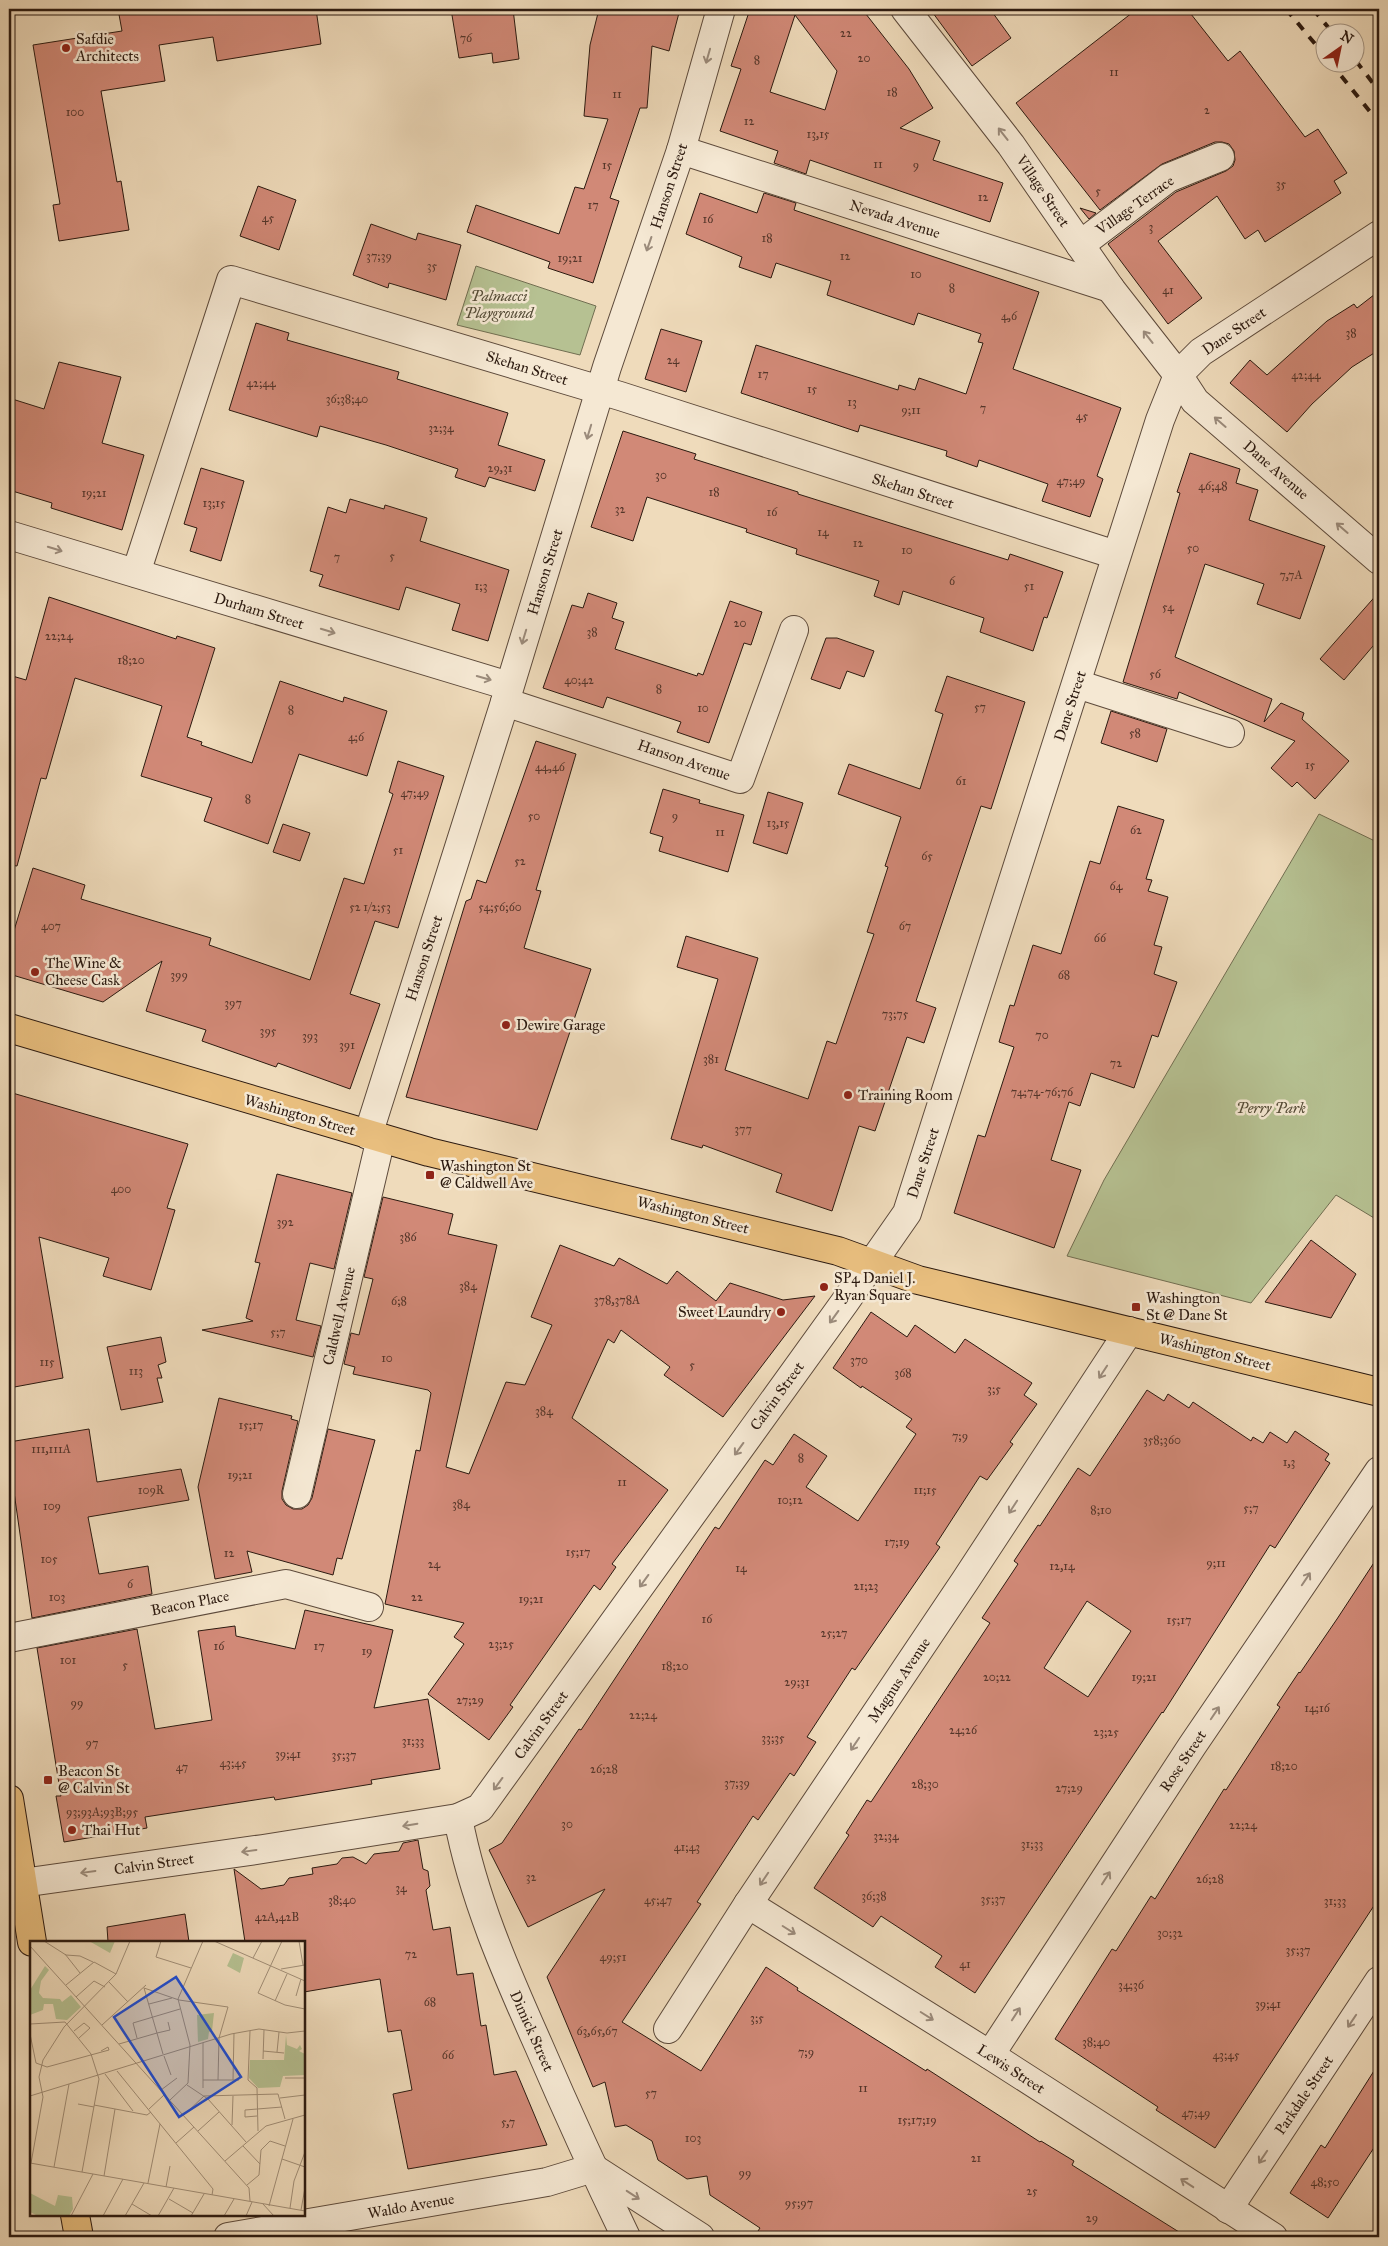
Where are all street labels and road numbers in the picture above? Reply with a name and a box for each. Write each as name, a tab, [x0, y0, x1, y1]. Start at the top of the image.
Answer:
street label: Hanson Street	[647, 140, 692, 231]
street label: Village Street	[1012, 151, 1074, 231]
street label: Village Terrace	[1092, 172, 1177, 239]
street label: Nevada Avenue	[847, 196, 943, 242]
street label: Dane Street	[1199, 303, 1270, 359]
street label: Skehan Street	[484, 347, 571, 389]
street label: Dane Avenue	[1240, 437, 1312, 503]
street label: Skehan Street	[870, 469, 957, 513]
street label: Hanson Street	[523, 526, 567, 617]
street label: Durham Street	[212, 589, 307, 633]
street label: Dane Street	[1050, 668, 1090, 744]
street label: Hanson Avenue	[635, 736, 733, 784]
street label: Hanson Street	[402, 912, 447, 1003]
street label: Washington Street	[242, 1091, 358, 1140]
street label: Dane Street	[903, 1125, 943, 1201]
street label: Washington Street	[635, 1192, 751, 1238]
street label: Caldwell Avenue	[319, 1265, 359, 1367]
street label: Washington Street	[1157, 1329, 1273, 1375]
street label: Calvin Street	[746, 1358, 808, 1434]
street label: Beacon Place	[149, 1587, 231, 1619]
street label: Magnus Avenue	[864, 1634, 934, 1726]
street label: Calvin Street	[510, 1687, 572, 1763]
street label: Rose Street	[1156, 1726, 1211, 1795]
street label: Calvin Street	[113, 1849, 196, 1879]
street label: Dimick Street	[506, 1988, 558, 2075]
street label: Lewis Street	[974, 2040, 1049, 2098]
street label: Parkdale Street	[1271, 2051, 1337, 2138]
street label: Waldo Avenue	[366, 2190, 456, 2222]

